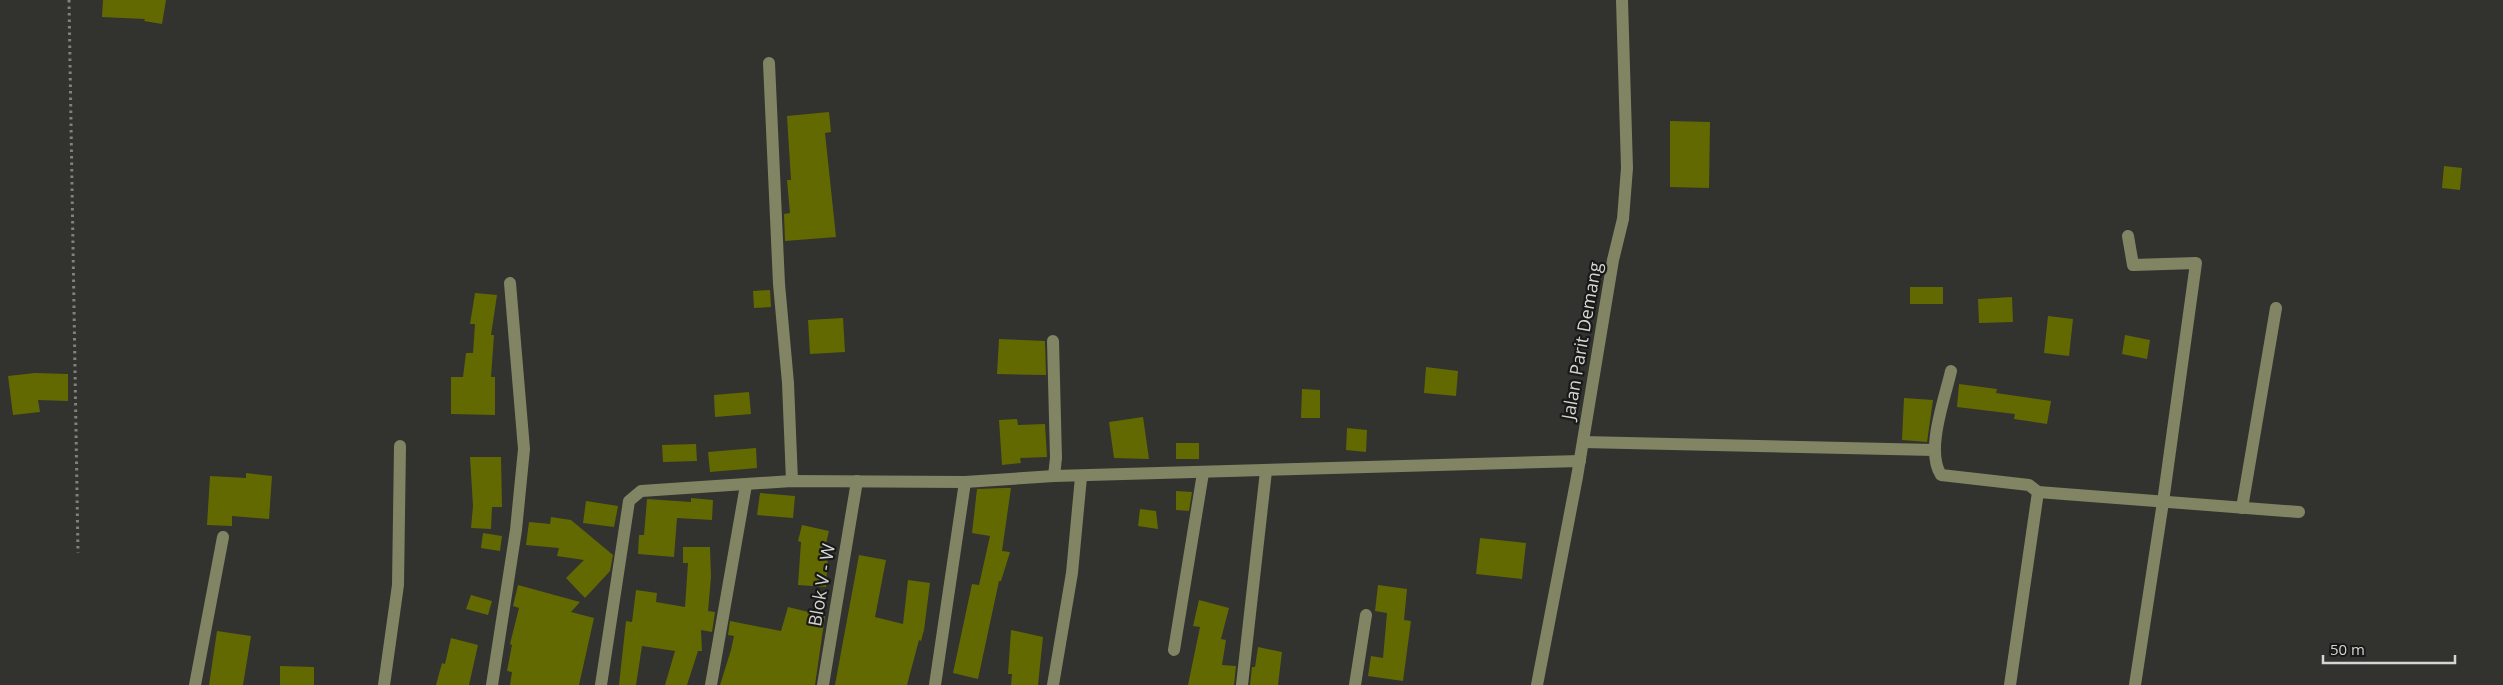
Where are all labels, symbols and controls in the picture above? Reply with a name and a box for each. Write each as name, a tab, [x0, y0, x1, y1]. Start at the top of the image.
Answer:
street label: Jalan Parit Demang	[1555, 260, 1607, 423]
street label: Blok V - W	[802, 541, 840, 628]
scale bar	[2323, 632, 2456, 664]
text: 50 m	[2330, 639, 2365, 659]

